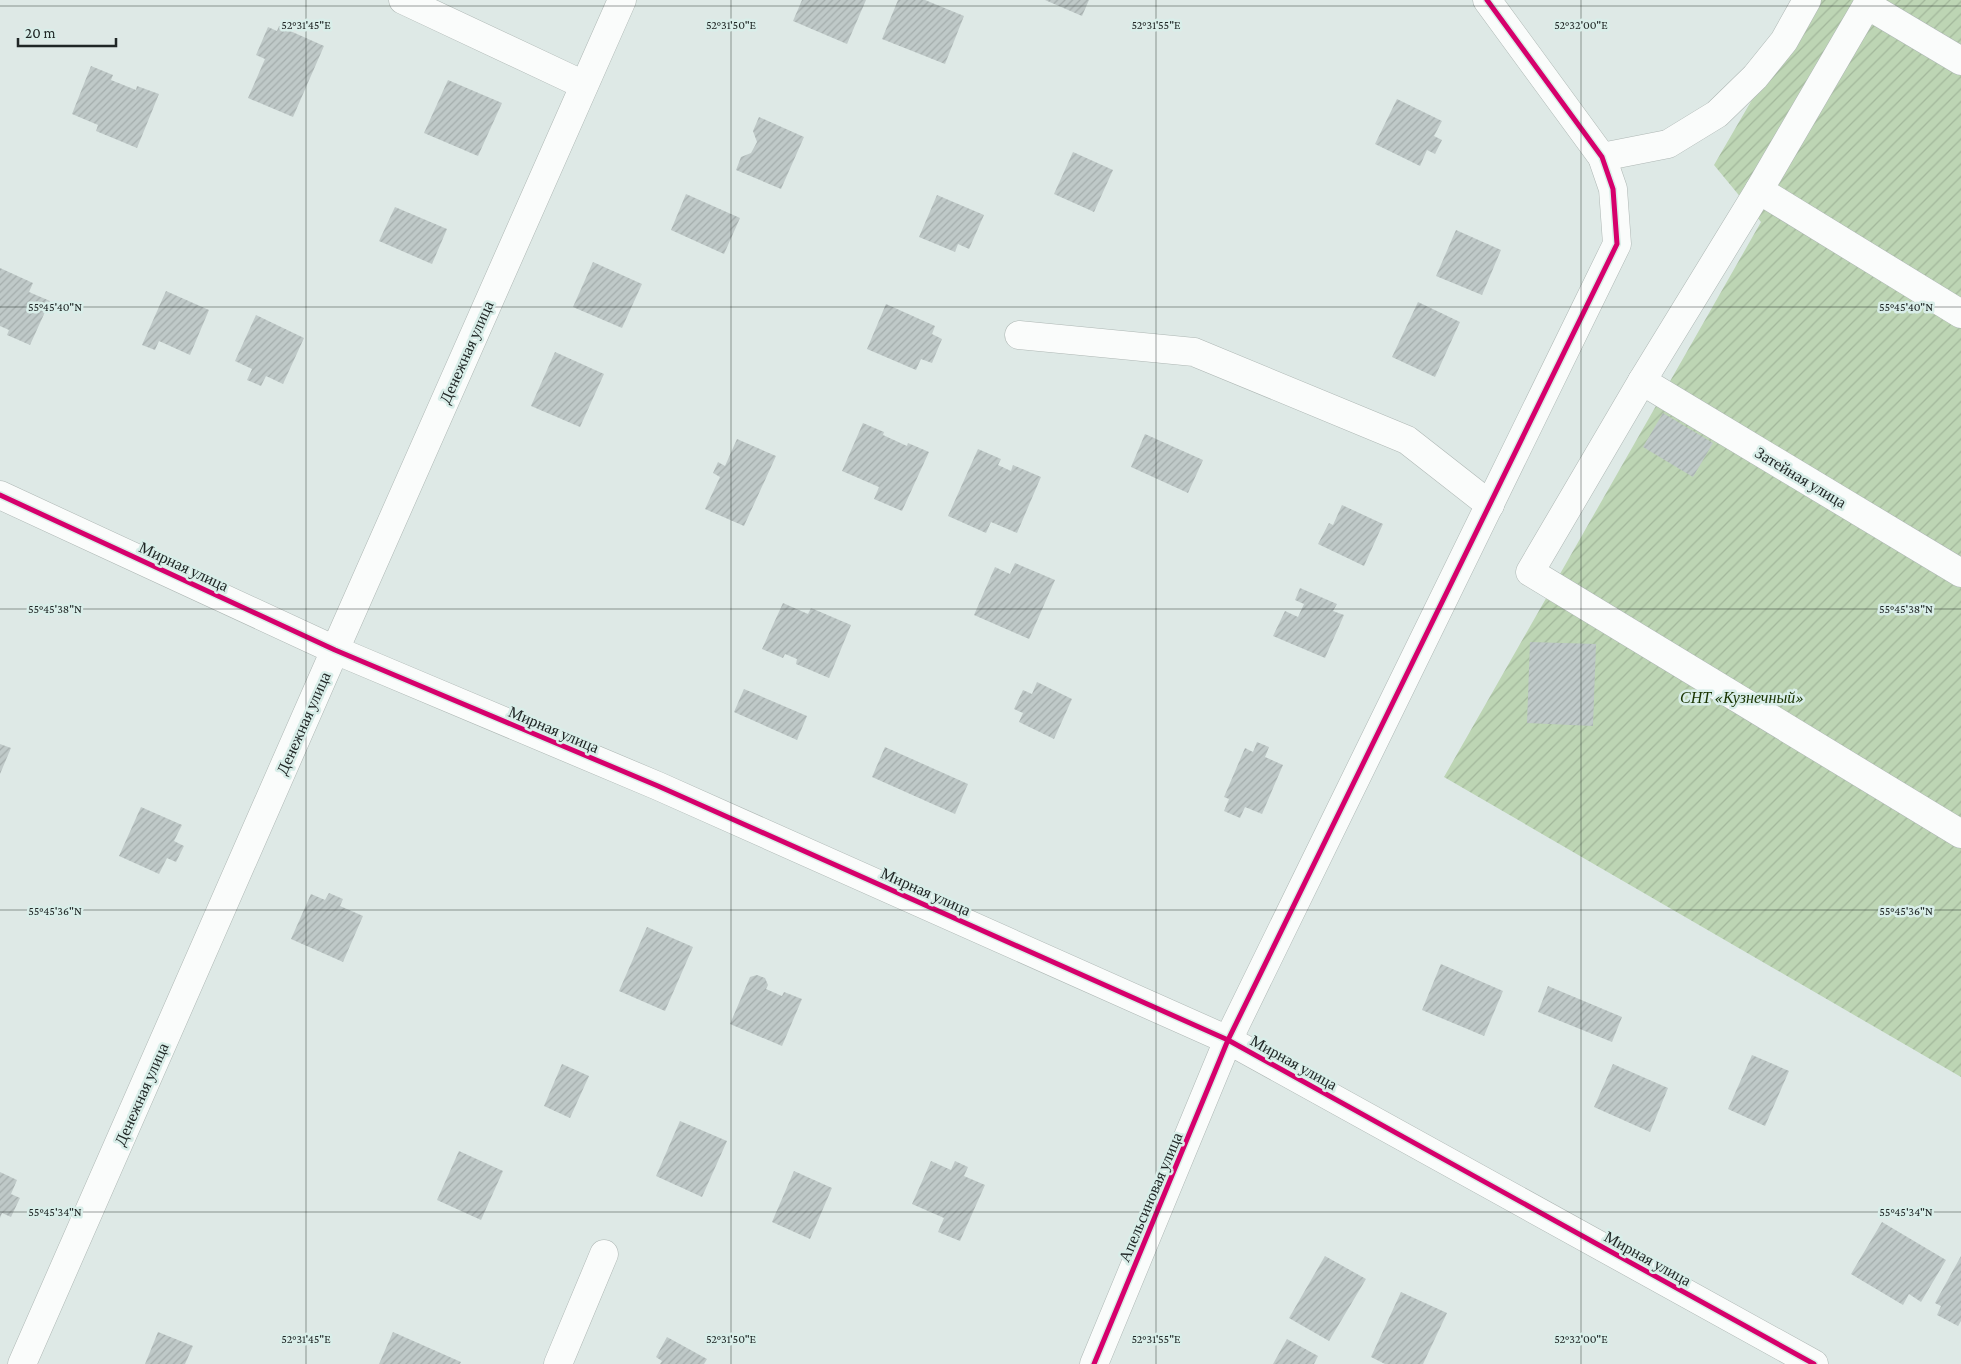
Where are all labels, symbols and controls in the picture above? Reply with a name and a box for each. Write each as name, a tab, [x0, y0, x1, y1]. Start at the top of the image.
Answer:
scale bar	[18, 15, 115, 47]
text: 52°31'45"E	[281, 18, 331, 32]
text: 52°31'50"E	[706, 18, 757, 32]
text: 52°31'55"E	[1131, 18, 1181, 32]
text: 52°32'00"E	[1554, 18, 1608, 32]
text: 20 m	[25, 25, 56, 41]
street label: Денежная улица	[436, 298, 498, 407]
text: 55°45'40"N	[28, 300, 82, 314]
text: 55°45'40"N	[1879, 300, 1933, 314]
street label: Затейная улица	[1752, 444, 1849, 512]
street label: Мирная улица	[136, 538, 231, 595]
text: 55°45'38"N	[28, 602, 82, 616]
text: 55°45'38"N	[1879, 602, 1933, 616]
street label: Денежная улица	[273, 669, 335, 778]
park label: СНТ «Кузнечный»	[1680, 689, 1804, 707]
street label: Мирная улица	[506, 703, 601, 757]
street label: Мирная улица	[878, 864, 973, 920]
text: 55°45'36"N	[28, 904, 82, 918]
text: 55°45'36"N	[1879, 904, 1933, 918]
street label: Мирная улица	[1247, 1032, 1340, 1094]
street label: Денежная улица	[111, 1040, 173, 1149]
street label: Апельсиновая улица	[1115, 1130, 1186, 1265]
text: 55°45'34"N	[28, 1205, 82, 1219]
text: 55°45'34"N	[1879, 1205, 1933, 1219]
street label: Мирная улица	[1601, 1228, 1694, 1290]
text: 52°31'45"E	[281, 1332, 331, 1346]
text: 52°31'50"E	[706, 1332, 757, 1346]
text: 52°31'55"E	[1131, 1332, 1181, 1346]
text: 52°32'00"E	[1554, 1332, 1608, 1346]

